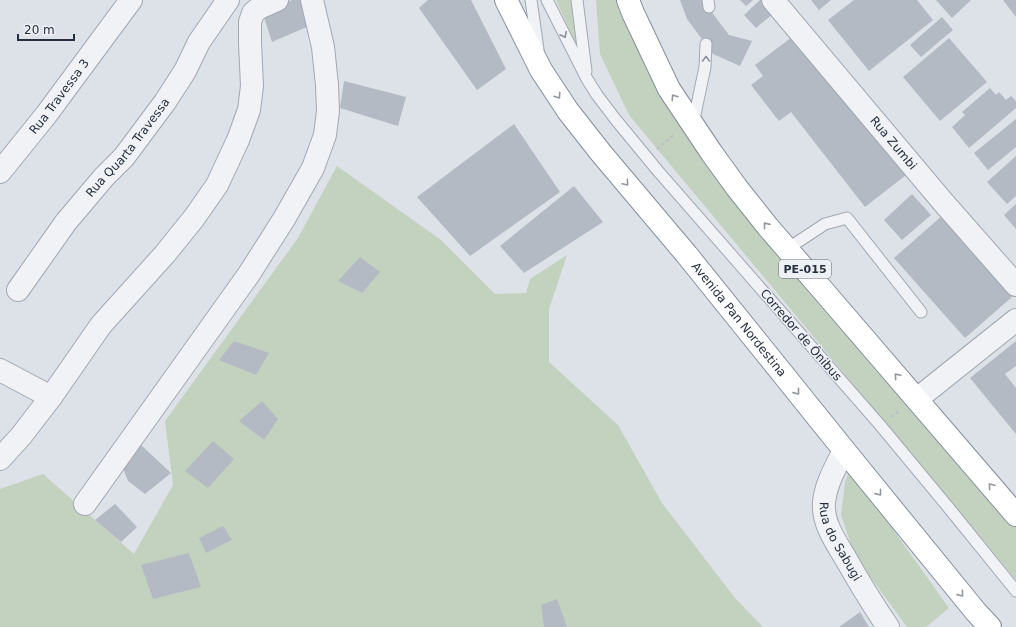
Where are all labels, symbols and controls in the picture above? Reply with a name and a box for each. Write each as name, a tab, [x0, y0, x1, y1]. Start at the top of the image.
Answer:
scale bar	[18, 16, 74, 42]
text: 20 m	[24, 23, 55, 37]
one-way arrow	[559, 31, 567, 38]
street label: Rua Travessa 3	[26, 56, 92, 137]
one-way arrow	[701, 56, 710, 62]
one-way arrow	[553, 91, 560, 98]
one-way arrow	[672, 94, 679, 101]
street label: Rua Quarta Travessa	[83, 95, 172, 200]
street label: Rua Zumbi	[867, 114, 920, 172]
one-way arrow	[622, 178, 629, 186]
one-way arrow	[764, 223, 771, 230]
street label: Avenida Pan Nordestina	[689, 260, 789, 379]
road number: PE-015	[779, 260, 831, 278]
street label: Corredor de Ônibus	[757, 286, 845, 384]
one-way arrow	[895, 373, 902, 381]
one-way arrow	[792, 388, 799, 395]
one-way arrow	[988, 483, 995, 490]
one-way arrow	[874, 489, 881, 496]
street label: Rua do Sabugi	[817, 502, 864, 583]
one-way arrow	[957, 589, 964, 596]

